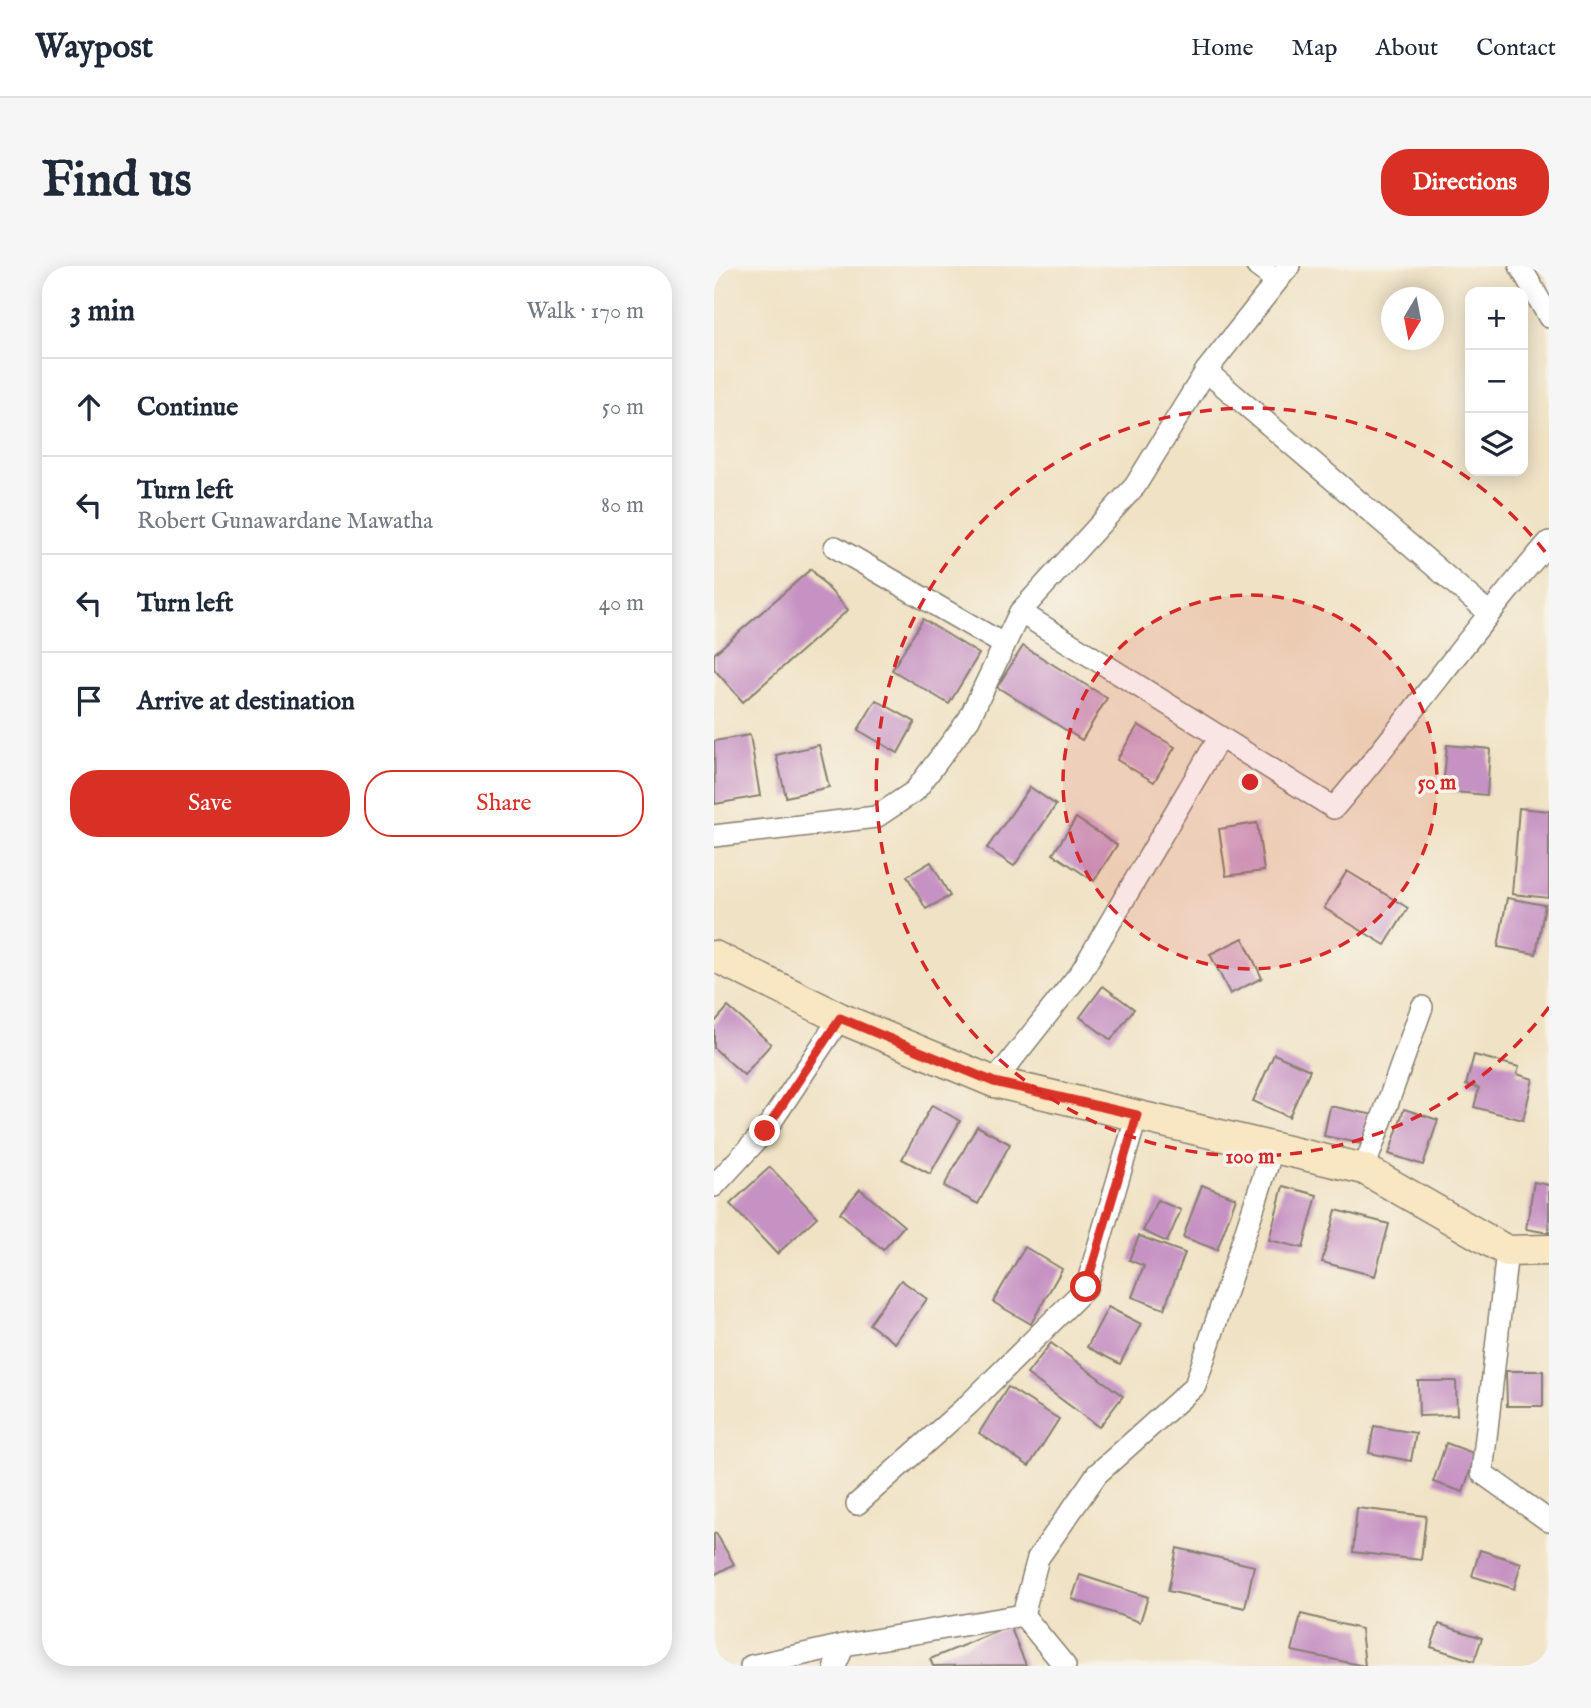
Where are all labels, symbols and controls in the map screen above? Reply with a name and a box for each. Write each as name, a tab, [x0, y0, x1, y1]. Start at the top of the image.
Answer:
text: Waypost	[35, 27, 153, 69]
text: Home	[1191, 33, 1254, 64]
text: Map	[1292, 33, 1338, 64]
text: About	[1376, 33, 1438, 64]
text: Contact	[1476, 33, 1556, 64]
button: Directions	[1381, 149, 1549, 216]
text: Find us	[42, 151, 192, 213]
north arrow	[1381, 287, 1444, 350]
map controls	[1465, 287, 1528, 476]
button: +	[1465, 287, 1528, 350]
text: 3 min	[70, 293, 135, 331]
text: Walk · 170 m	[526, 297, 644, 326]
button: −	[1465, 350, 1528, 413]
icon: ahead	[70, 388, 108, 426]
text: Continue	[137, 391, 238, 424]
text: 50 m	[602, 393, 644, 422]
button: layers	[1465, 413, 1528, 476]
text: Turn left	[137, 474, 234, 507]
icon: left	[70, 486, 108, 524]
text: 80 m	[601, 491, 644, 520]
text: Robert Gunawardane Mawatha	[137, 507, 433, 536]
icon: left	[70, 584, 108, 622]
text: Turn left	[137, 587, 234, 620]
text: 40 m	[599, 589, 644, 618]
icon: arrive	[70, 682, 108, 720]
text: Arrive at destination	[137, 685, 355, 718]
button: Save	[70, 770, 350, 837]
button: Share	[364, 770, 644, 837]
centre of rings	[1238, 770, 1262, 794]
text: 50 m	[1418, 770, 1457, 797]
route end	[749, 1115, 780, 1146]
text: 100 m	[1225, 1144, 1275, 1171]
route start	[1070, 1271, 1101, 1302]

